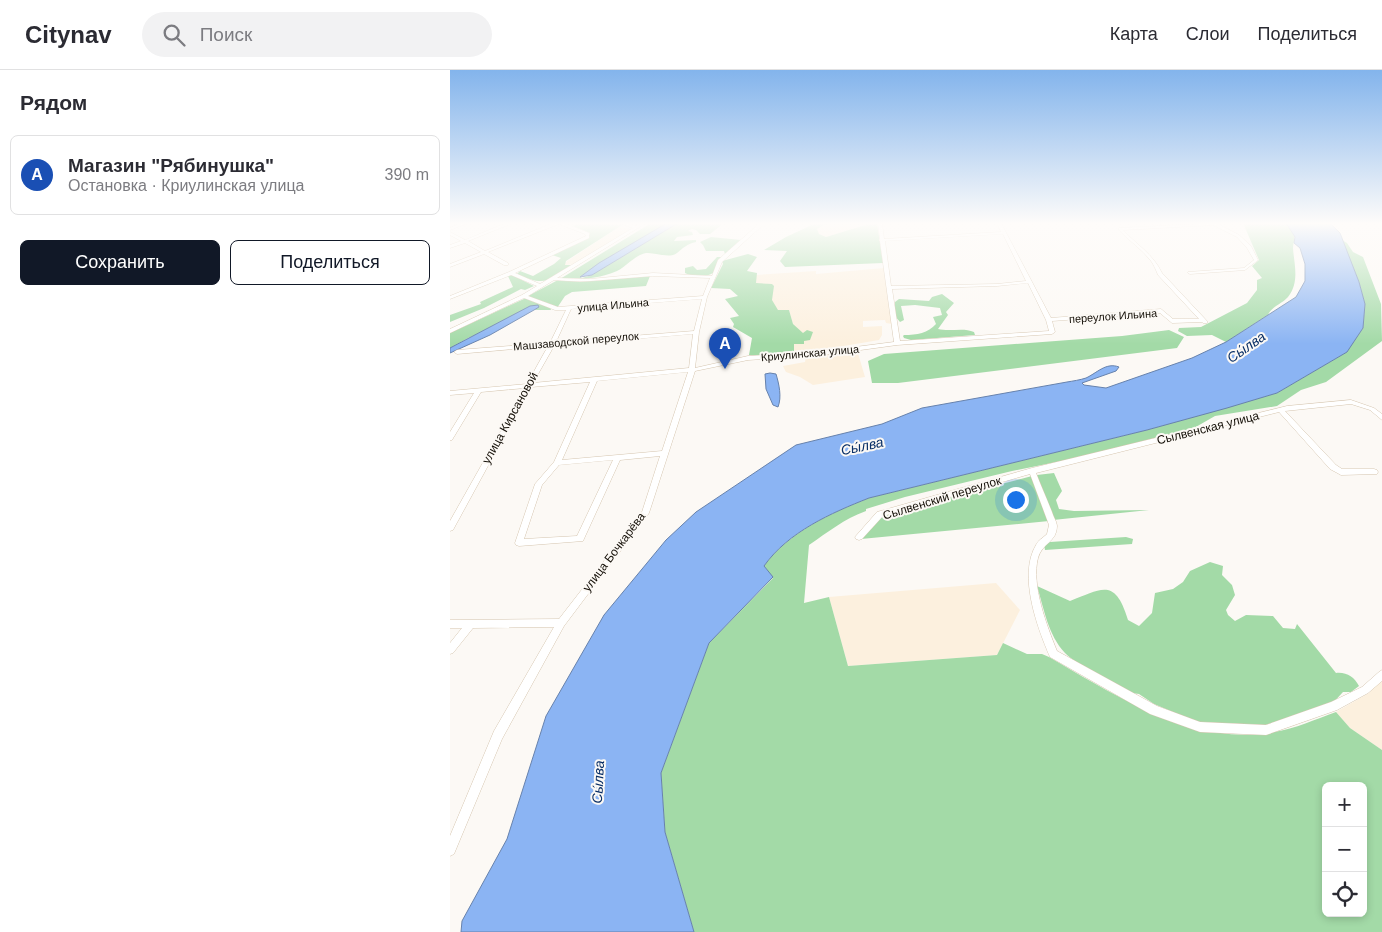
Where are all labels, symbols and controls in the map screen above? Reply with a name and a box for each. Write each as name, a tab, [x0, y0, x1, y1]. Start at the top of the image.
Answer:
search box	[142, 12, 492, 57]
text: Citynav	[25, 21, 112, 48]
icon: search	[160, 21, 188, 49]
text: Поиск	[200, 24, 252, 45]
text: Карта	[1110, 24, 1158, 44]
text: Слои	[1186, 24, 1230, 44]
text: Поделиться	[1258, 24, 1357, 44]
text: Рядом	[20, 91, 87, 114]
text: Магазин "Рябинушка"	[68, 155, 274, 176]
text: A	[31, 166, 43, 183]
text: 390 m	[385, 166, 429, 183]
text: Остановка · Криулинская улица	[68, 177, 304, 194]
button: Сохранить	[20, 240, 220, 285]
button: Поделиться	[230, 240, 430, 285]
street label: улица Ильина	[577, 296, 650, 314]
street label: переулок Ильина	[1069, 307, 1158, 325]
pin: A	[709, 328, 741, 369]
water label: Сы́лва	[1224, 328, 1268, 366]
street label: Машзаводской переулок	[513, 330, 640, 352]
street label: Криулинская улица	[760, 343, 860, 363]
street label: улица Кирсановой	[479, 370, 541, 466]
street label: Сылвенская улица	[1155, 408, 1261, 447]
water label: Сы́лва	[839, 434, 885, 458]
street label: Сылвенский переулок	[881, 473, 1004, 523]
your location	[1003, 487, 1029, 513]
street label: улица Бочкарёва	[580, 509, 648, 594]
water label: Сы́лва	[589, 760, 607, 804]
map controls	[1322, 782, 1367, 917]
button: +	[1322, 782, 1367, 827]
button: −	[1322, 827, 1367, 872]
button: locate	[1322, 872, 1367, 917]

